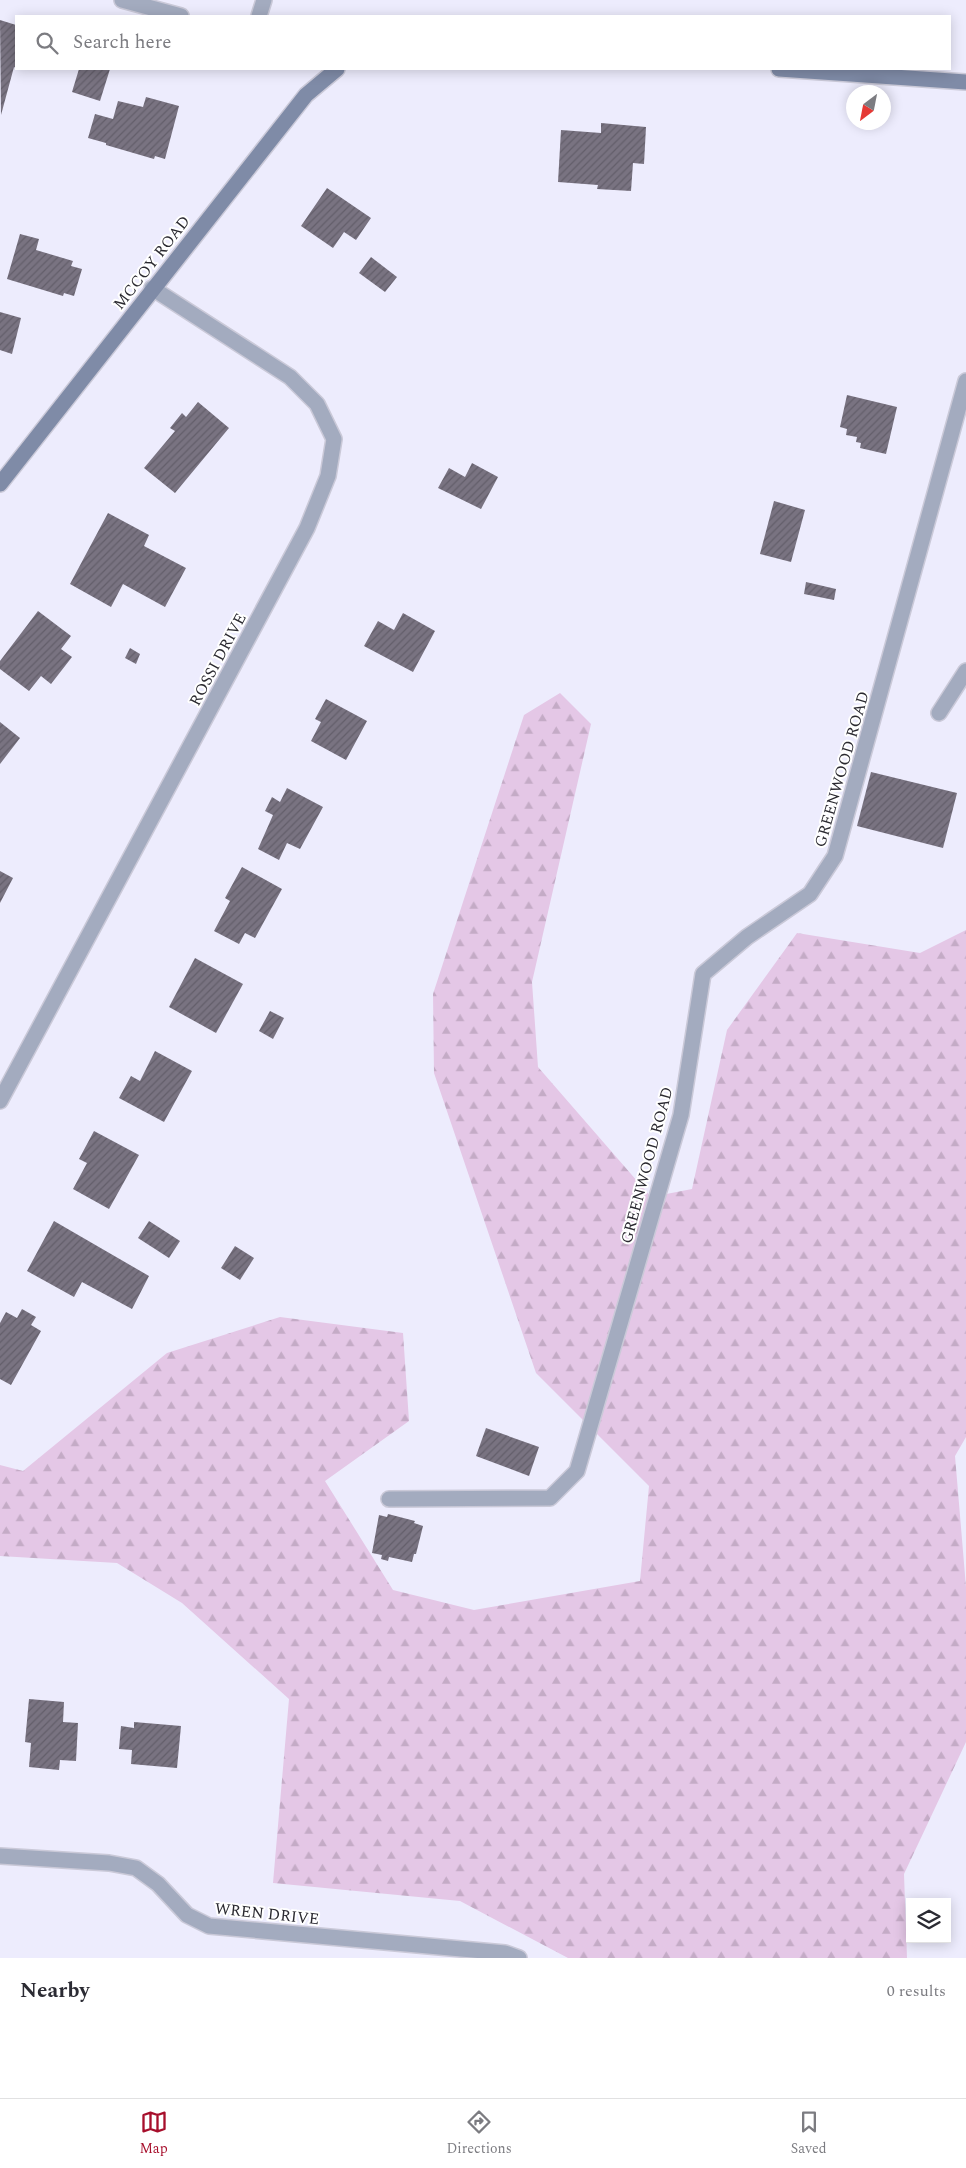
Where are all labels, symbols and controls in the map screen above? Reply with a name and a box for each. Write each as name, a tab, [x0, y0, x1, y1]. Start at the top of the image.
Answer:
search box	[15, 15, 951, 70]
text: Search here	[73, 28, 172, 57]
icon: search	[33, 29, 61, 57]
north arrow	[846, 85, 891, 130]
street label: MCCOY ROAD	[107, 210, 196, 315]
street label: ROSSI DRIVE	[183, 609, 252, 710]
street label: GREENWOOD ROAD	[808, 688, 876, 850]
street label: GREENWOOD ROAD	[614, 1084, 679, 1246]
street label: WREN DRIVE	[213, 1897, 320, 1931]
map controls	[906, 1898, 951, 1943]
button: layers	[906, 1898, 951, 1943]
text: Nearby	[20, 1975, 90, 2007]
text: 0 results	[887, 1979, 946, 2003]
tab: Map	[139, 2108, 168, 2159]
tab: Directions	[446, 2108, 512, 2159]
tab: Saved	[791, 2108, 827, 2159]

